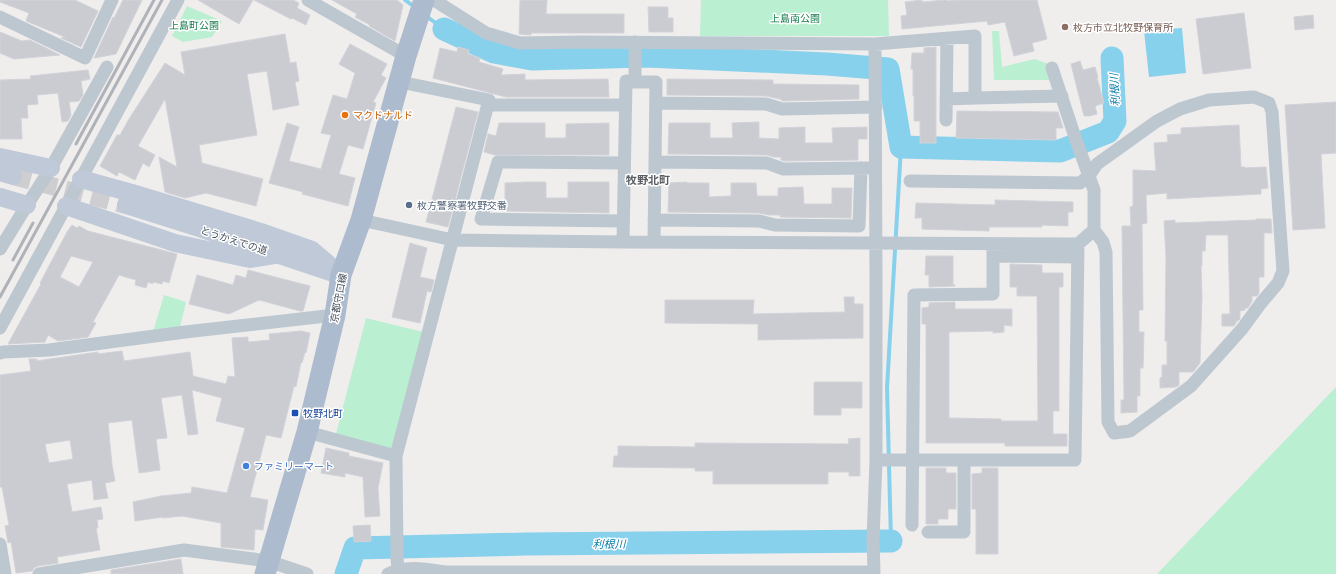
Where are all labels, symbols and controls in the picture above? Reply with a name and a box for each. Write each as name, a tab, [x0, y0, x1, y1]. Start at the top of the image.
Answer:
park label: 上島南公園	[770, 12, 820, 24]
park label: 上島町公園	[169, 19, 219, 31]
place label: 枚方市立北牧野保育所	[1073, 21, 1173, 33]
marker: 枚方市立北牧野保育所	[1060, 22, 1070, 32]
water label: 利根川	[1107, 72, 1121, 107]
place label: マクドナルド	[353, 109, 413, 121]
marker: マクドナルド	[340, 110, 350, 120]
district label: 牧野北町	[625, 173, 670, 186]
place label: 枚方警察署牧野交番	[417, 199, 507, 211]
marker: 枚方警察署牧野交番	[404, 200, 414, 210]
street label: とうかえでの道	[199, 224, 269, 256]
street label: 京都守口線	[327, 272, 349, 324]
place label: 牧野北町	[303, 407, 343, 419]
marker: 牧野北町	[290, 408, 300, 418]
place label: ファミリーマート	[254, 460, 334, 472]
marker: ファミリーマート	[241, 461, 251, 471]
water label: 利根川	[593, 537, 626, 550]

